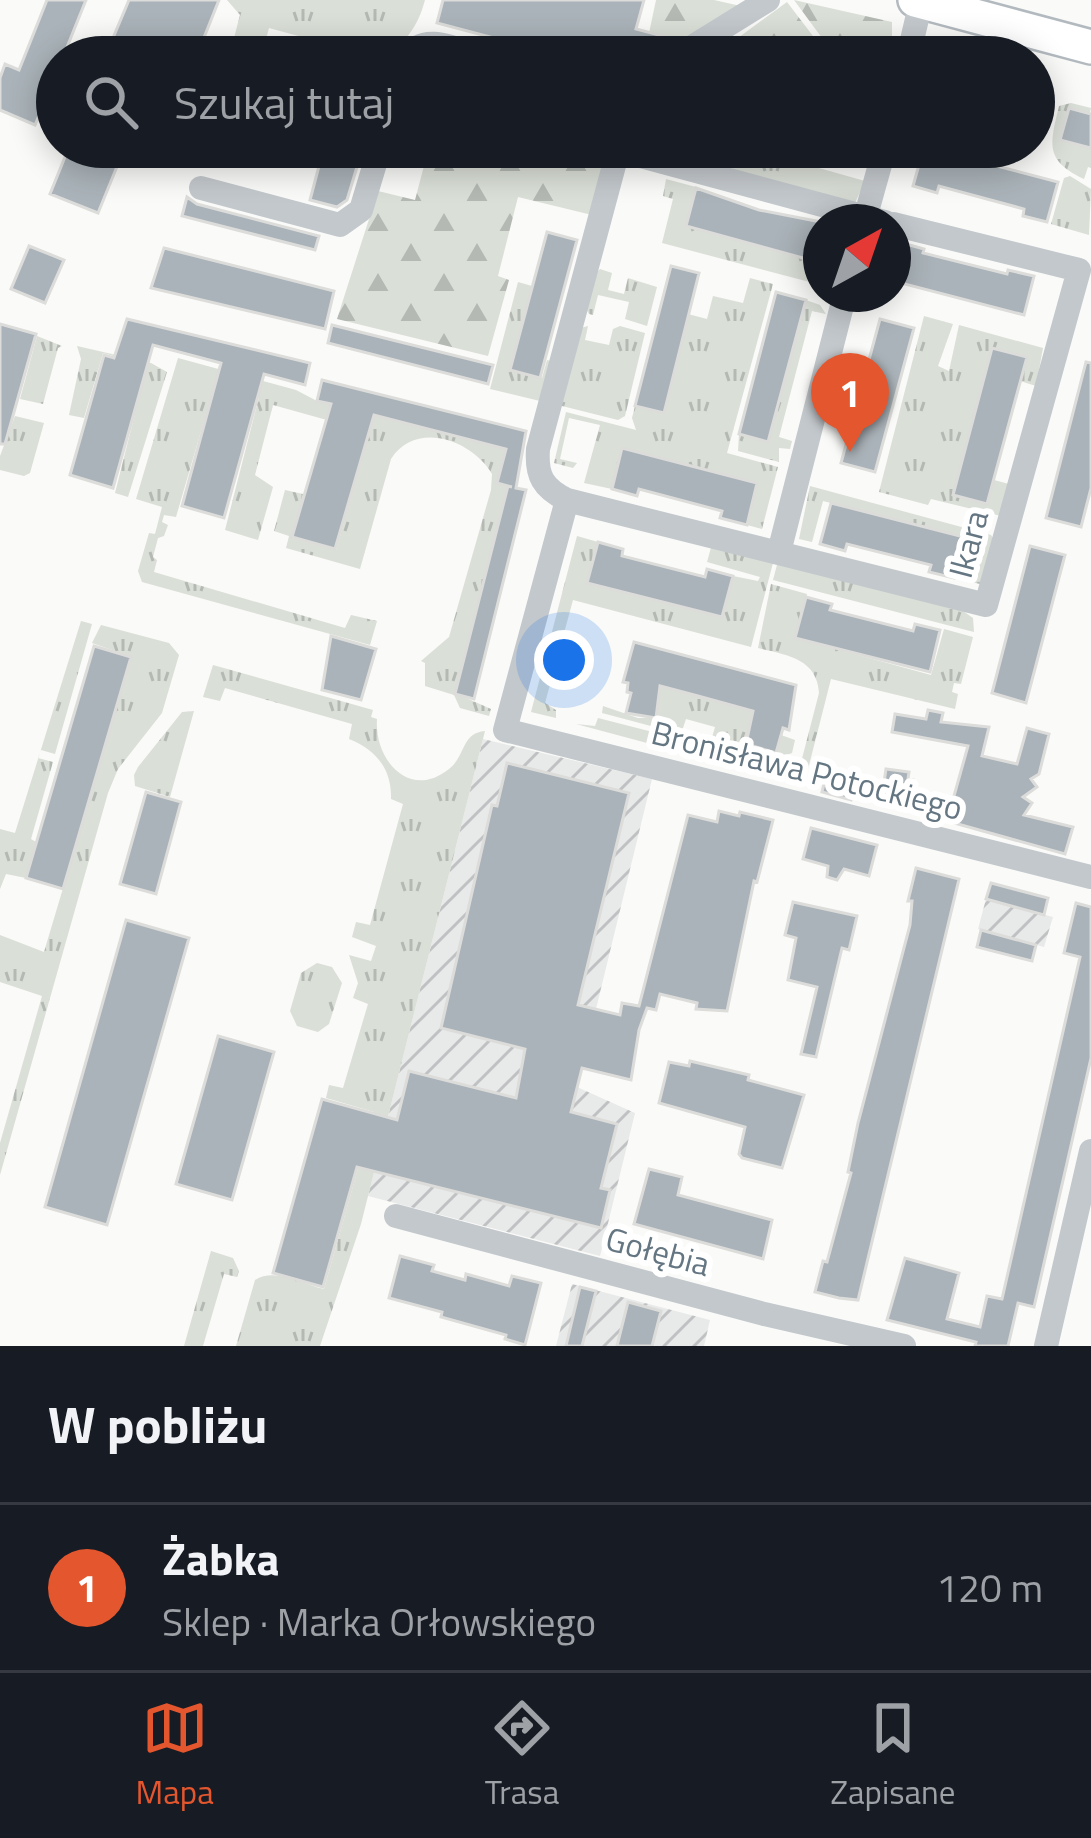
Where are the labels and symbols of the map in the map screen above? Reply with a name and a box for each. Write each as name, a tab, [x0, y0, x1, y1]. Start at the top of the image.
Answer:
north arrow	[803, 204, 911, 312]
pin: 1	[811, 353, 889, 452]
street label: Ikara	[935, 505, 1001, 583]
your location	[534, 630, 594, 690]
street label: Bronisława Potockiego	[646, 707, 968, 833]
street label: Gołębia	[600, 1213, 716, 1289]

